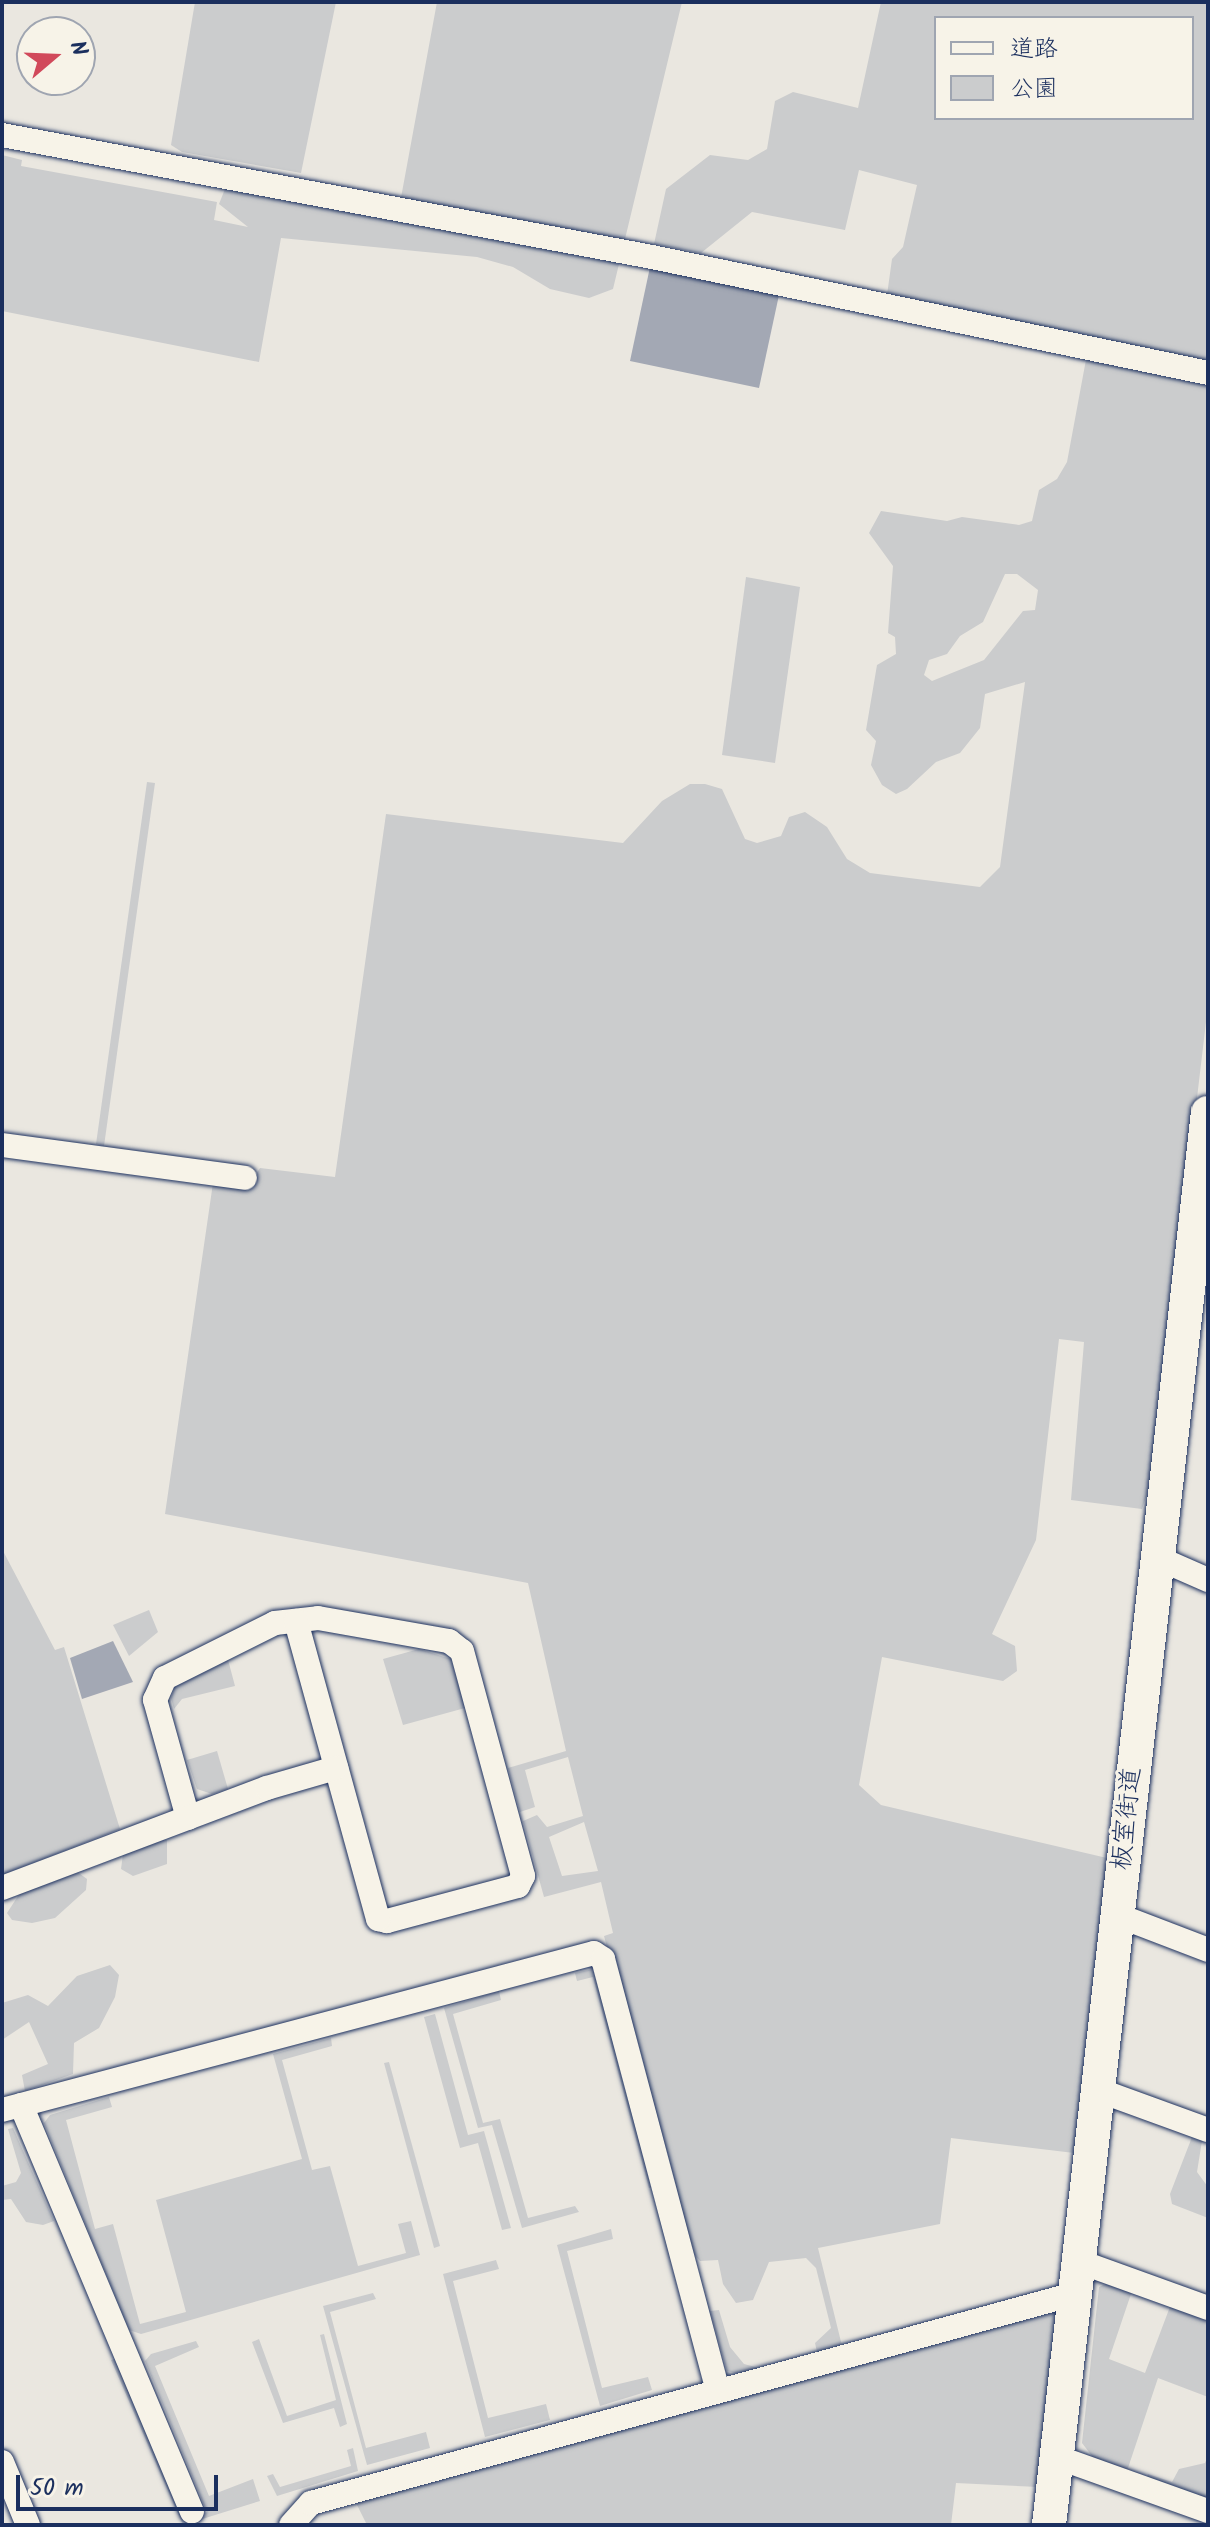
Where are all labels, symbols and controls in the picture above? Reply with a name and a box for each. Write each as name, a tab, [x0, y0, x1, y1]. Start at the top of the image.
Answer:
north arrow	[16, 16, 96, 96]
legend	[934, 16, 1194, 120]
text: 道路	[1010, 30, 1058, 69]
text: N	[58, 36, 96, 61]
text: 公園	[1010, 70, 1058, 109]
street label: 板室街道	[1107, 1766, 1149, 1872]
scale bar	[20, 2459, 222, 2509]
text: 50 m	[30, 2469, 84, 2508]

